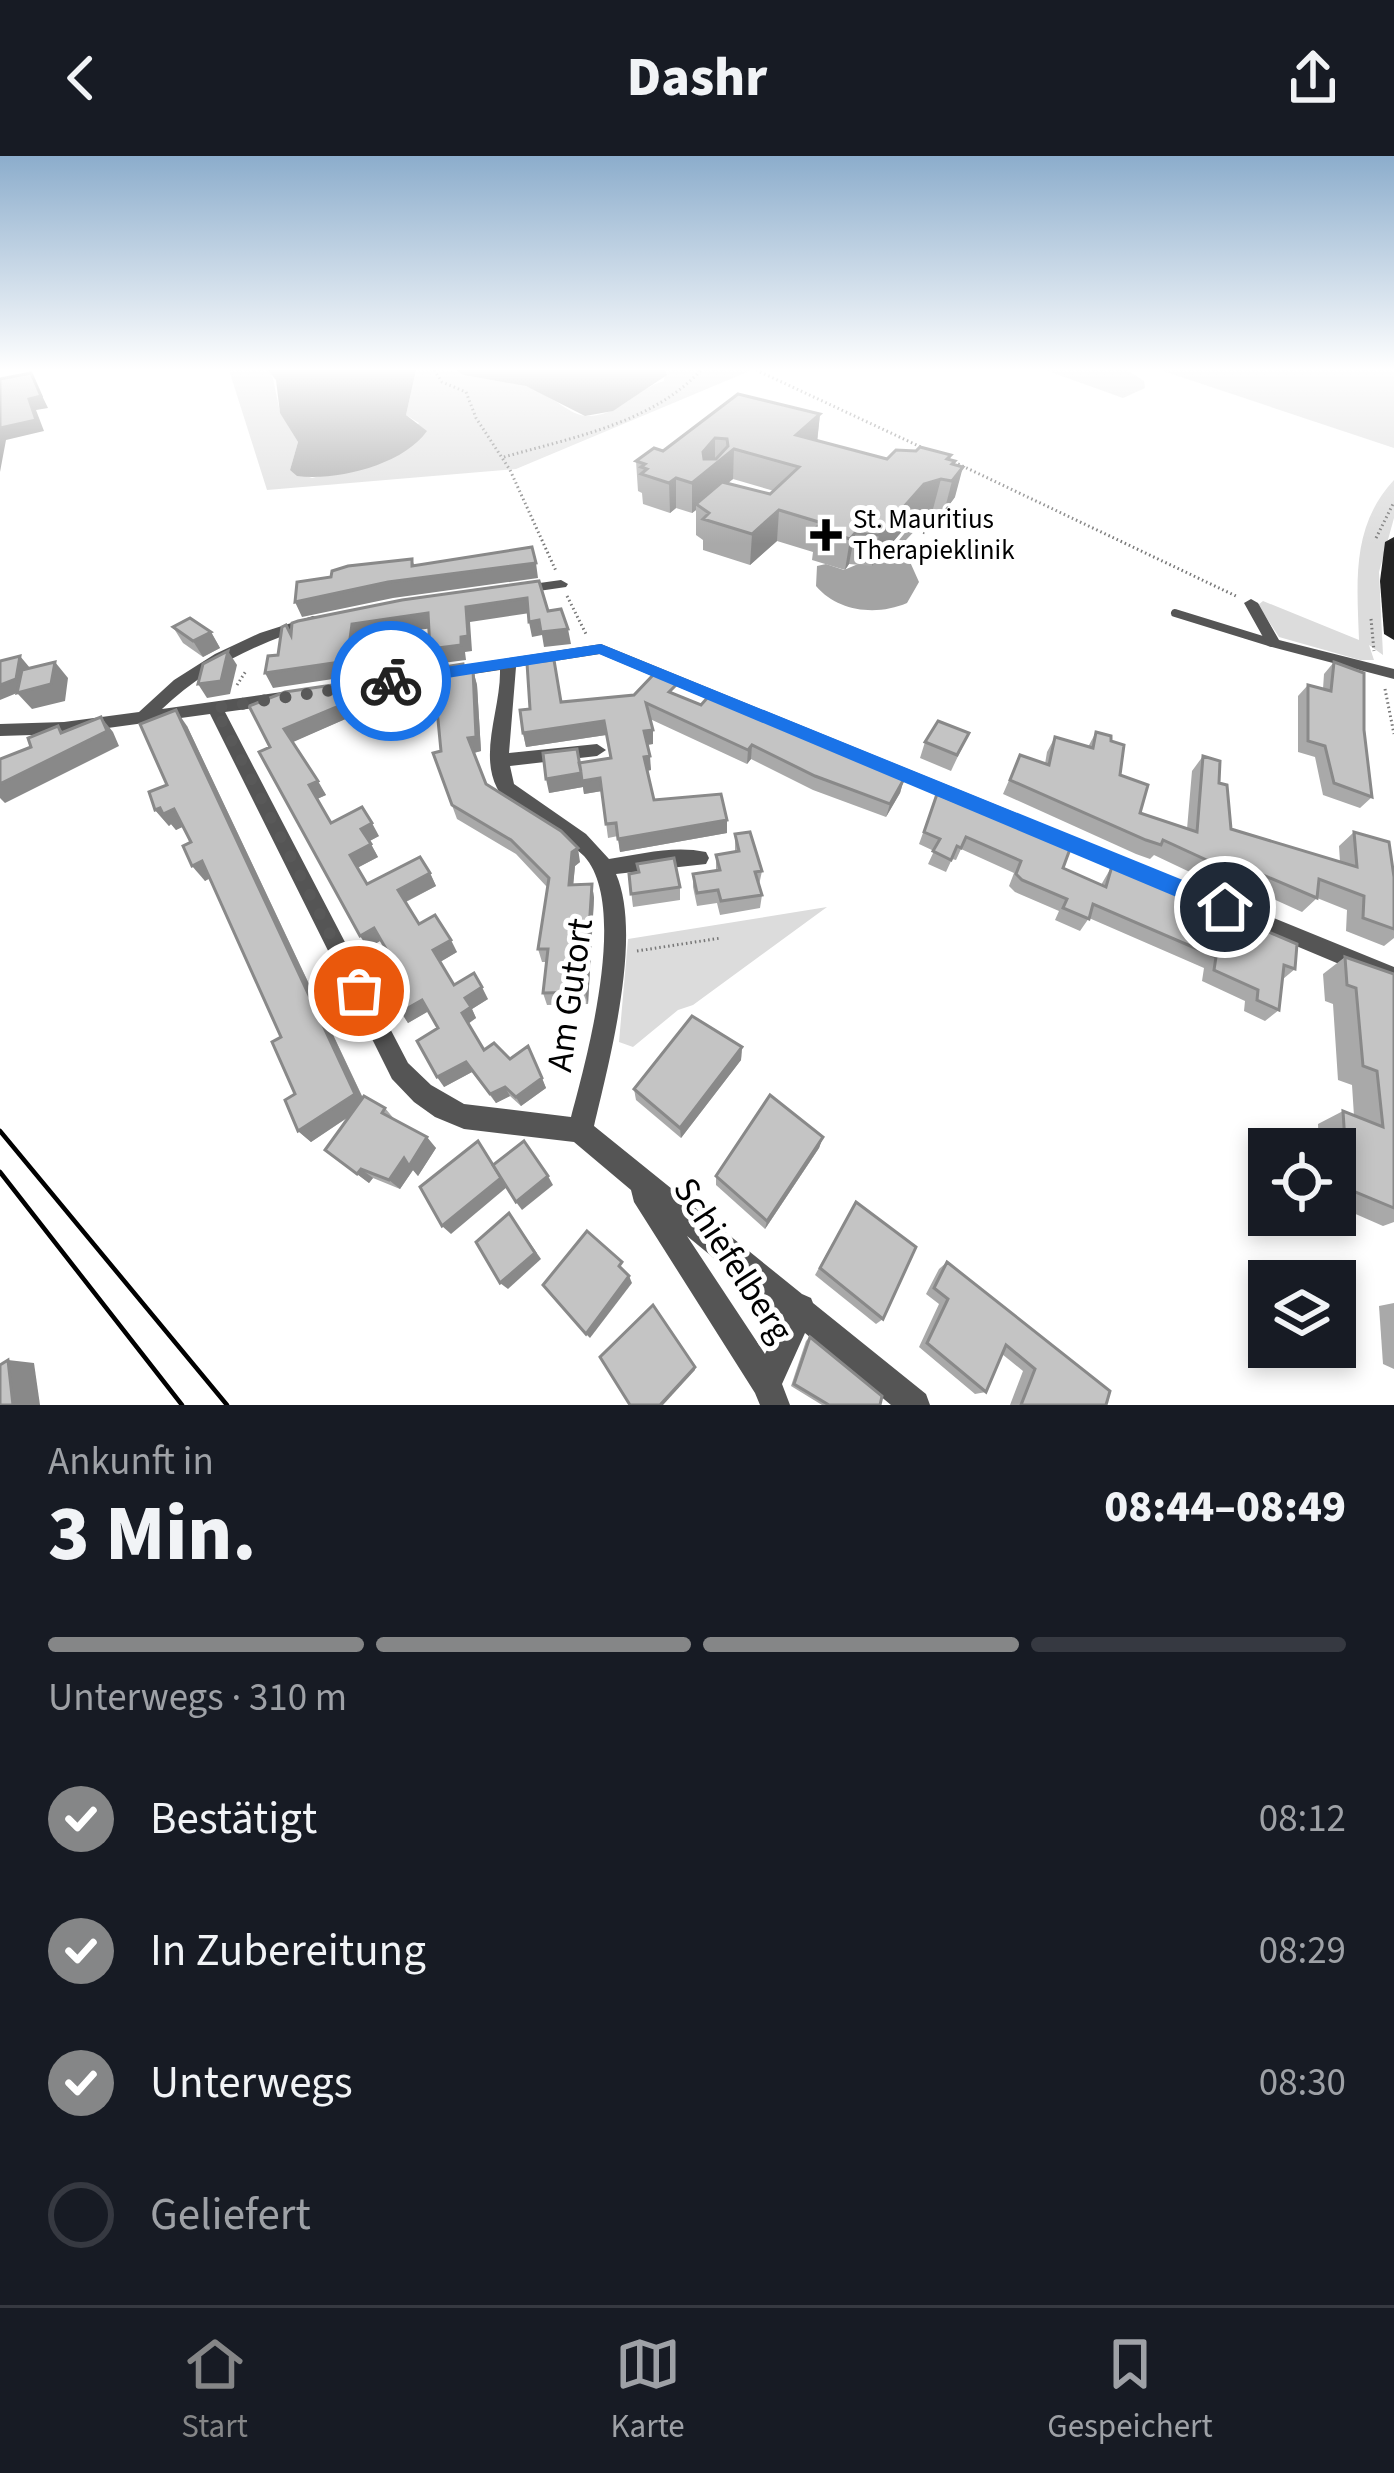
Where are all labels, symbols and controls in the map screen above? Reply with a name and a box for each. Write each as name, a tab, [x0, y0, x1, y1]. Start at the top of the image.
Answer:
text: Dashr	[627, 40, 767, 117]
icon: back	[48, 45, 114, 111]
icon: share	[1280, 45, 1346, 111]
place label: St. Mauritius Therapieklinik	[853, 500, 1015, 570]
marker: St. Mauritius Therapieklinik	[810, 519, 842, 551]
courier	[331, 621, 451, 741]
icon: bike	[358, 648, 424, 714]
pin	[1174, 856, 1276, 958]
icon: home	[1192, 874, 1258, 940]
street label: Am Gutort	[534, 915, 606, 1075]
pin	[308, 940, 410, 1042]
icon: bag	[326, 958, 392, 1024]
map controls	[1248, 1128, 1356, 1368]
button: locate	[1248, 1128, 1356, 1236]
street label: Schiefelberg	[661, 1168, 805, 1352]
button: layers	[1248, 1260, 1356, 1368]
text: Ankunft in	[48, 1434, 214, 1490]
text: 08:44–08:49	[1104, 1475, 1346, 1539]
text: 3 Min.	[48, 1479, 256, 1590]
text: Unterwegs · 310 m	[48, 1670, 347, 1726]
icon: check	[48, 1786, 114, 1852]
text: Bestätigt	[150, 1787, 317, 1851]
text: 08:12	[1259, 1791, 1346, 1847]
icon: check	[48, 1918, 114, 1984]
text: In Zubereitung	[150, 1919, 426, 1983]
text: 08:29	[1259, 1923, 1346, 1979]
icon: check	[48, 2050, 114, 2116]
text: Unterwegs	[150, 2051, 353, 2115]
text: 08:30	[1259, 2055, 1346, 2111]
text: Geliefert	[150, 2183, 311, 2247]
tab: Start	[181, 2331, 248, 2450]
tab: Karte	[610, 2331, 685, 2450]
tab: Gespeichert	[1047, 2331, 1213, 2450]

